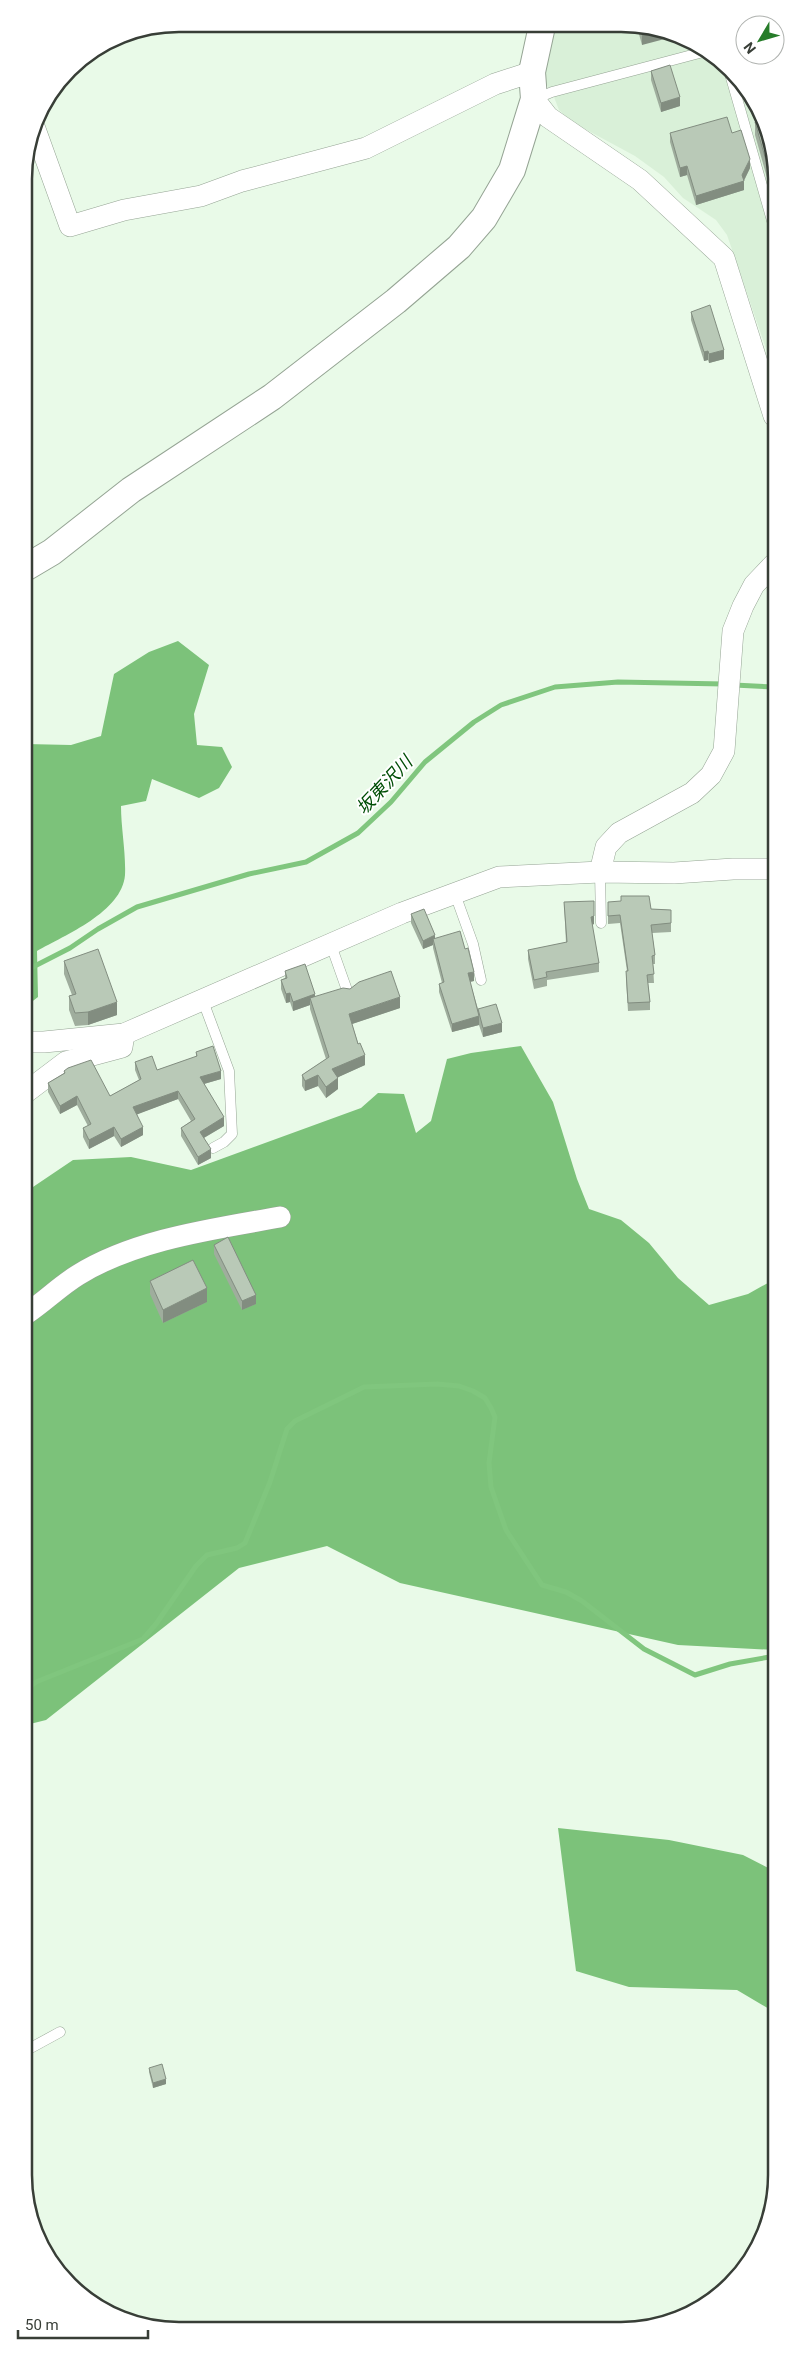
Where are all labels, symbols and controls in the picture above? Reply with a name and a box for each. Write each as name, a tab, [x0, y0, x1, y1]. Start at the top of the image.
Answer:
north arrow	[735, 15, 785, 65]
text: N	[740, 39, 759, 57]
water label: 坂東沢川	[352, 750, 418, 818]
scale bar	[18, 2308, 148, 2340]
text: 50 m	[25, 2316, 59, 2334]

